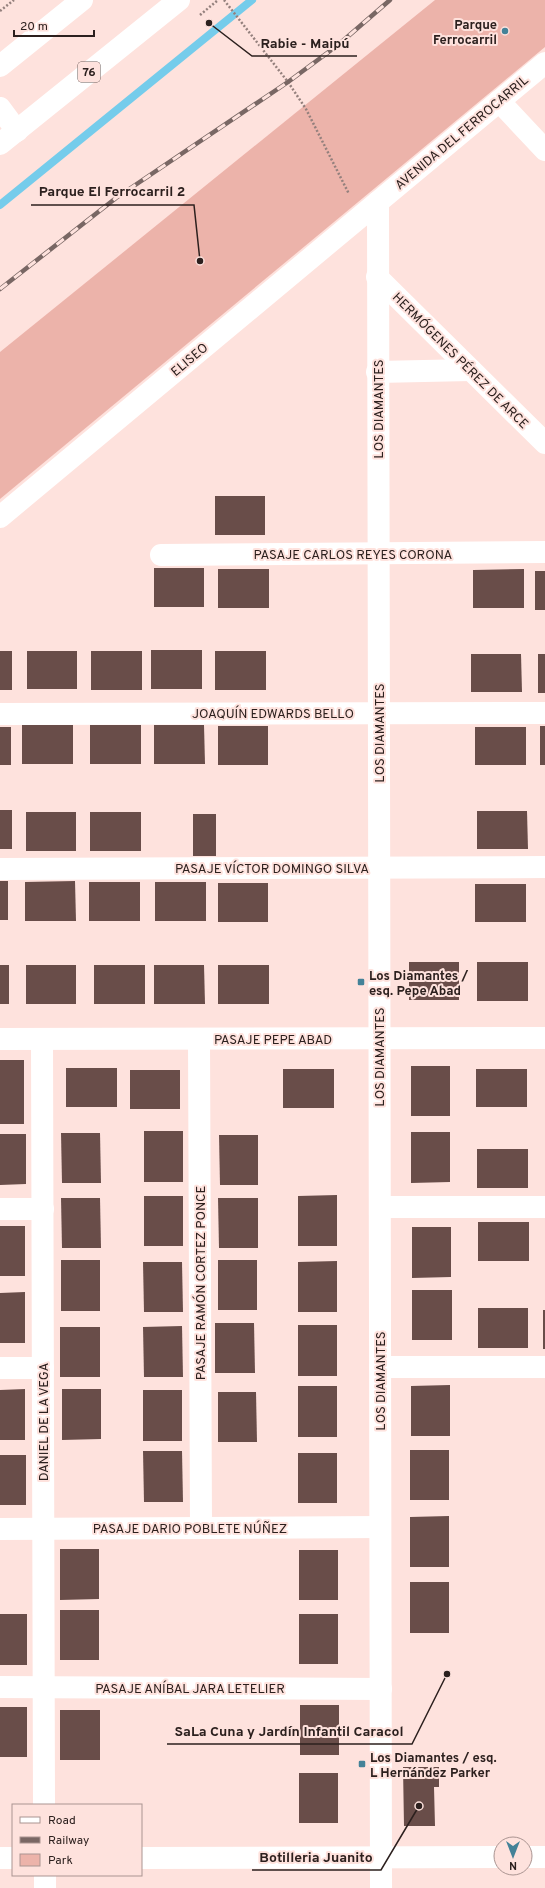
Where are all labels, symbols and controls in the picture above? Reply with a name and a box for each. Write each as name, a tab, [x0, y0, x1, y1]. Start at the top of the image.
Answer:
scale bar	[14, 12, 94, 38]
place label: Parque Ferrocarril	[433, 18, 497, 49]
text: 20 m	[20, 19, 48, 35]
marker: Parque Ferrocarril	[500, 26, 510, 36]
callout: Rabie - Maipú	[252, 30, 357, 56]
text: Rabie - Maipú	[260, 36, 350, 53]
road number: 76	[78, 62, 100, 82]
street label: AVENIDA DEL FERROCARRIL	[392, 73, 532, 194]
callout: Parque El Ferrocarril 2	[31, 179, 194, 205]
text: Parque El Ferrocarril 2	[39, 184, 185, 201]
street label: HERMÓGENES PÉREZ DE ARCE	[388, 289, 532, 433]
street label: ELISEO	[168, 340, 212, 381]
street label: LOS DIAMANTES	[372, 359, 388, 459]
street label: PASAJE CARLOS REYES CORONA	[254, 548, 453, 564]
street label: LOS DIAMANTES	[373, 683, 389, 783]
street label: JOAQUÍN EDWARDS BELLO	[192, 705, 354, 723]
street label: PASAJE VÍCTOR DOMINGO SILVA	[175, 860, 369, 878]
place label: Los Diamantes / esq. Pepe Abad	[369, 969, 469, 1000]
marker: Los Diamantes / esq. Pepe Abad	[356, 977, 366, 987]
street label: LOS DIAMANTES	[373, 1007, 389, 1107]
street label: PASAJE PEPE ABAD	[214, 1033, 332, 1049]
street label: PASAJE RAMÓN CORTEZ PONCE	[192, 1186, 210, 1380]
street label: LOS DIAMANTES	[374, 1331, 390, 1431]
street label: DANIEL DE LA VEGA	[37, 1363, 53, 1481]
street label: PASAJE DARIO POBLETE NÚÑEZ	[93, 1520, 287, 1538]
street label: PASAJE ANÍBAL JARA LETELIER	[95, 1680, 285, 1698]
callout: SaLa Cuna y Jardín Infantil Caracol	[167, 1718, 412, 1744]
text: SaLa Cuna y Jardín Infantil Caracol	[175, 1724, 403, 1741]
place label: Los Diamantes / esq. L Hernández Parker	[370, 1751, 497, 1782]
marker: Los Diamantes / esq. L Hernández Parker	[357, 1759, 367, 1769]
legend	[12, 1804, 142, 1876]
text: Road	[48, 1813, 76, 1829]
text: Railway	[48, 1833, 89, 1849]
north arrow	[493, 1836, 533, 1876]
callout: Botilleria Juanito	[252, 1844, 381, 1870]
text: Botilleria Juanito	[259, 1850, 373, 1867]
text: Park	[48, 1853, 73, 1869]
text: N	[509, 1858, 517, 1872]

